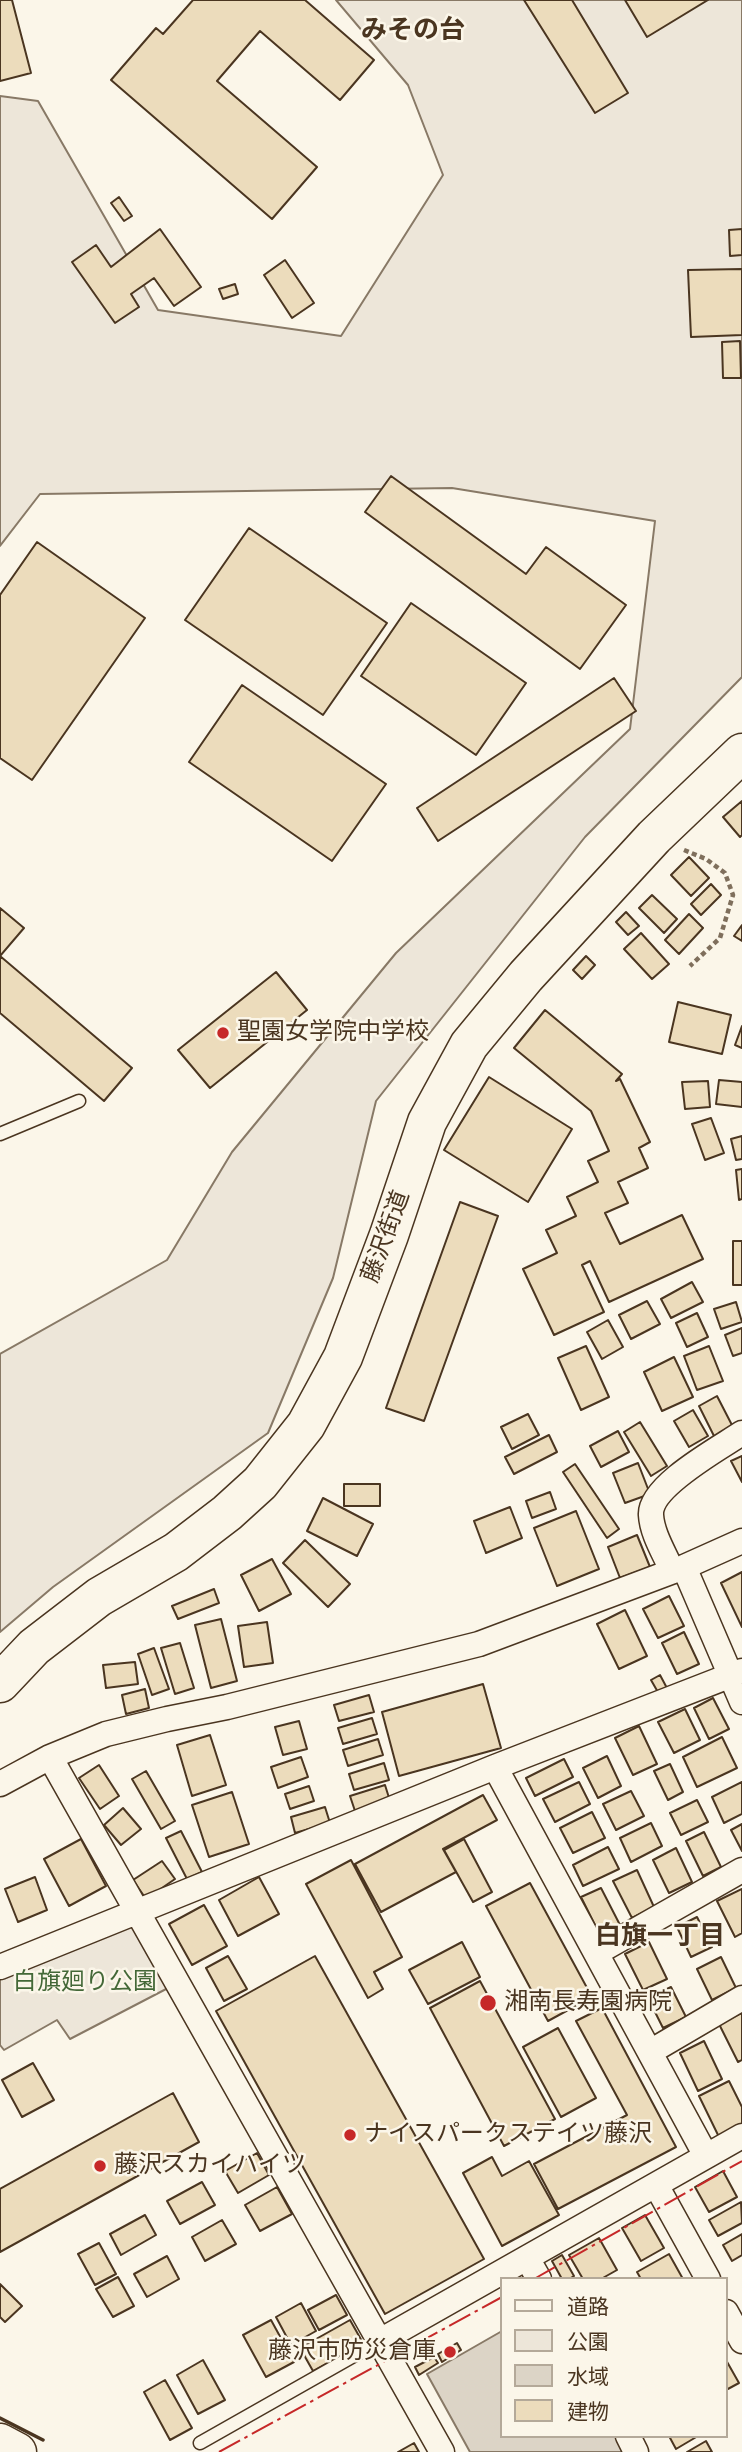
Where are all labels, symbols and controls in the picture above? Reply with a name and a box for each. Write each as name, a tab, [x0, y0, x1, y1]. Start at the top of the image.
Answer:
district label: みその台	[361, 16, 465, 48]
place label: 聖園女学院中学校	[237, 1019, 429, 1047]
marker: 聖園女学院中学校	[215, 1025, 231, 1041]
street label: 藤沢街道	[357, 1187, 417, 1287]
district label: 白旗一丁目	[595, 1922, 725, 1954]
park label: 白旗廻り公園	[13, 1969, 157, 1997]
place label: 湘南長寿園病院	[504, 1989, 672, 2017]
marker: 湘南長寿園病院	[478, 1993, 498, 2013]
place label: ナイスパークステイツ藤沢	[364, 2121, 652, 2149]
marker: ナイスパークステイツ藤沢	[342, 2127, 358, 2143]
place label: 藤沢スカイハイツ	[114, 2152, 306, 2180]
marker: 藤沢スカイハイツ	[92, 2158, 108, 2174]
legend	[500, 2277, 728, 2438]
text: 道路	[567, 2293, 609, 2321]
text: 公園	[567, 2328, 609, 2356]
place label: 藤沢市防災倉庫	[268, 2338, 436, 2366]
marker: 藤沢市防災倉庫	[442, 2344, 458, 2360]
text: 水域	[567, 2363, 609, 2391]
text: 建物	[567, 2398, 609, 2426]

